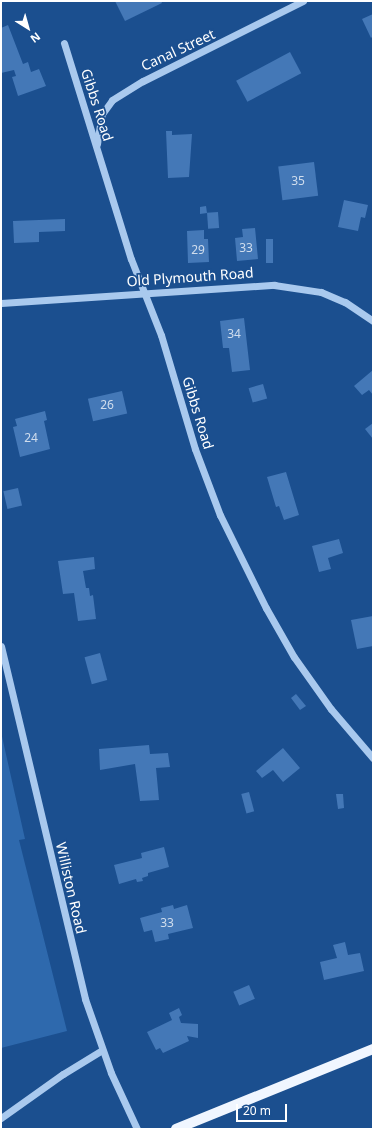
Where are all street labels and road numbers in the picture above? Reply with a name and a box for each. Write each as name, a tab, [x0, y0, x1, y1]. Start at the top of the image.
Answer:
street label: Canal Street	[138, 26, 218, 74]
street label: Gibbs Road	[77, 67, 117, 143]
street label: Old Plymouth Road	[126, 264, 254, 290]
street label: Gibbs Road	[179, 375, 217, 451]
street label: Williston Road	[52, 840, 90, 936]

